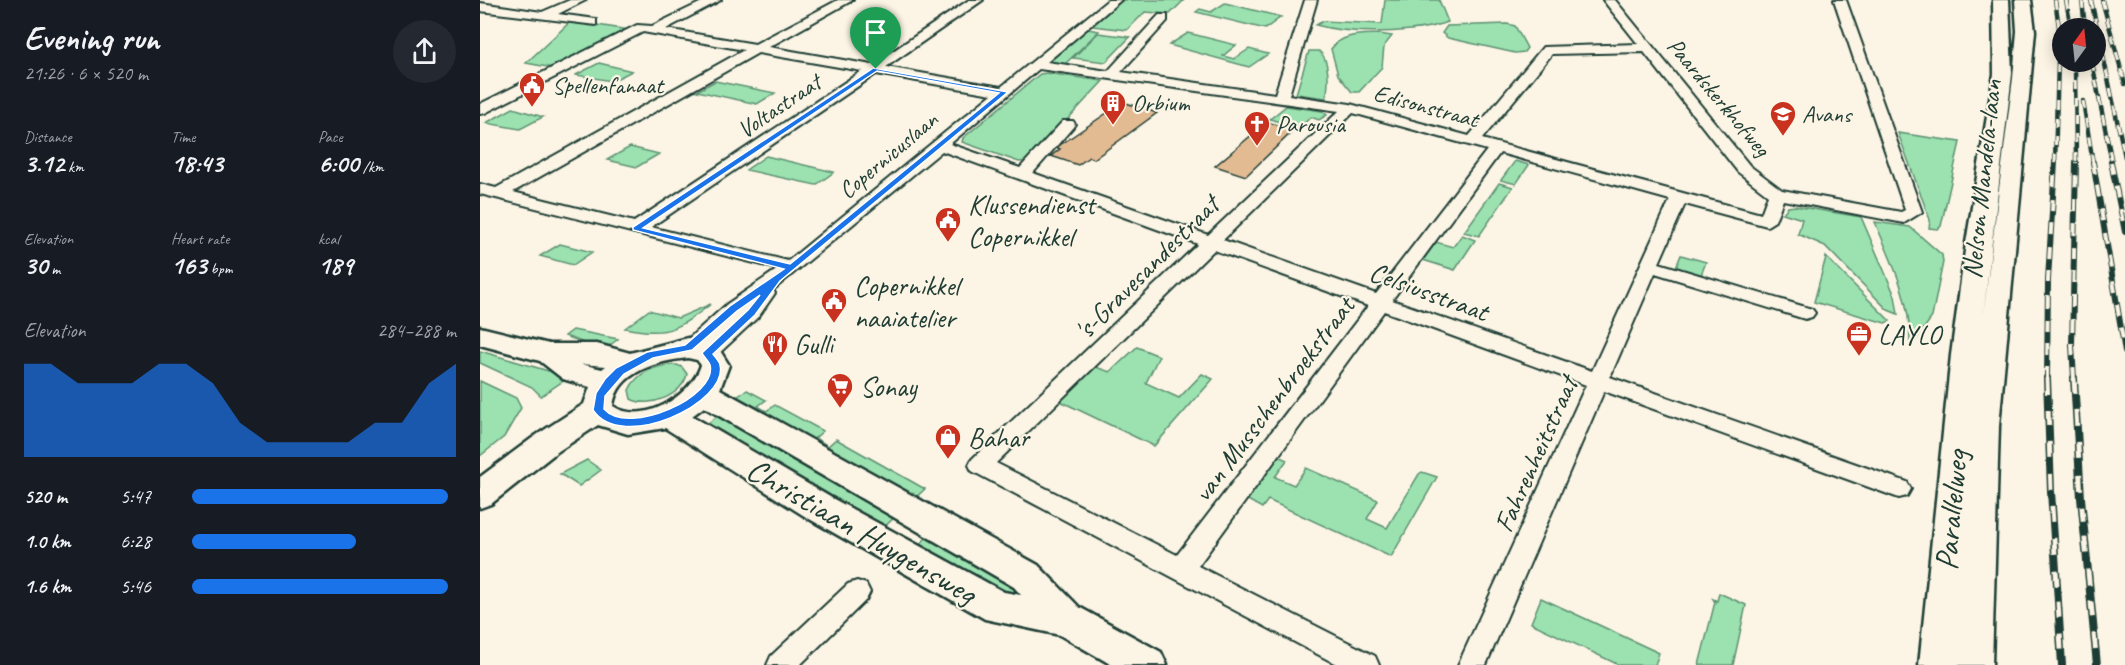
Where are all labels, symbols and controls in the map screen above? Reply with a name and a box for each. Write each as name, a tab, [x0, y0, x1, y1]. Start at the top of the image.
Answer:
pin	[850, 7, 901, 69]
icon: arrive	[859, 16, 892, 49]
text: Evening run	[24, 17, 159, 59]
north arrow	[2052, 18, 2106, 72]
map controls	[2052, 18, 2106, 72]
button: share	[393, 20, 456, 83]
street label: Paardskerkhofweg	[1661, 32, 1778, 164]
text: 21:26 · 6 × 520 m	[24, 61, 148, 86]
street label: Voltastraat	[732, 66, 829, 145]
public building icon: Spellenfanaat	[517, 70, 547, 108]
place label: Spellenfanaat	[552, 70, 665, 100]
street label: Nelson Mandela-laan	[1954, 77, 2009, 280]
street label: Edisonstraat	[1370, 78, 1484, 135]
building icon: Orbium	[1098, 88, 1128, 126]
place label: Orbium	[1132, 88, 1190, 118]
school or university icon: Avans	[1768, 99, 1798, 137]
place label: Avans	[1802, 99, 1853, 129]
street label: Copernicuslaan	[832, 104, 945, 205]
church icon: Parousia	[1242, 109, 1272, 147]
place label: Parousia	[1276, 109, 1346, 139]
text: Distance	[24, 127, 72, 147]
text: Time	[171, 127, 195, 147]
text: Pace	[318, 127, 343, 147]
text: 3.12	[24, 147, 64, 180]
text: 18:43	[171, 147, 223, 180]
text: 6:00	[318, 147, 359, 180]
text: km	[64, 157, 84, 177]
text: /km	[359, 157, 384, 177]
street label: 's-Gravesandestraat	[1067, 185, 1229, 347]
place label: Klussendienst Copernikkel	[968, 187, 1098, 254]
public building icon: Klussendienst Copernikkel	[933, 205, 963, 243]
text: Elevation	[24, 229, 73, 249]
text: Heart rate	[171, 229, 229, 249]
text: kcal	[318, 229, 339, 249]
text: 30	[24, 249, 47, 282]
text: 163	[171, 249, 207, 282]
text: 189	[318, 249, 353, 282]
street label: Celsiusstraat	[1365, 254, 1495, 330]
text: m	[47, 259, 60, 279]
text: bpm	[207, 259, 233, 279]
place label: Copernikkel naaiatelier	[854, 268, 964, 335]
public building icon: Copernikkel naaiatelier	[819, 286, 849, 324]
street label: van Musschenbroekstraat	[1185, 288, 1364, 509]
place label: LAYLO	[1878, 317, 1944, 352]
text: Elevation	[24, 318, 86, 343]
text: 284–288 m	[377, 318, 456, 343]
office icon: LAYLO	[1844, 319, 1874, 357]
place label: Gulli	[794, 327, 837, 362]
restaurant icon: Gulli	[760, 329, 790, 367]
street label: Fahrenheitstraat	[1486, 368, 1587, 537]
place label: Sonay	[860, 369, 919, 404]
supermarket icon: Sonay	[825, 371, 855, 409]
place label: Bahar	[968, 420, 1031, 455]
shop icon: Bahar	[933, 422, 963, 460]
street label: Parallelweg	[1925, 446, 1977, 572]
street label: Christiaan Huygensweg	[739, 448, 986, 615]
text: 520 m	[24, 484, 67, 509]
text: 5:47	[120, 484, 151, 509]
text: 1.0 km	[24, 529, 71, 554]
text: 6:28	[120, 529, 151, 554]
text: 1.6 km	[24, 574, 71, 599]
text: 5:46	[120, 574, 151, 599]

